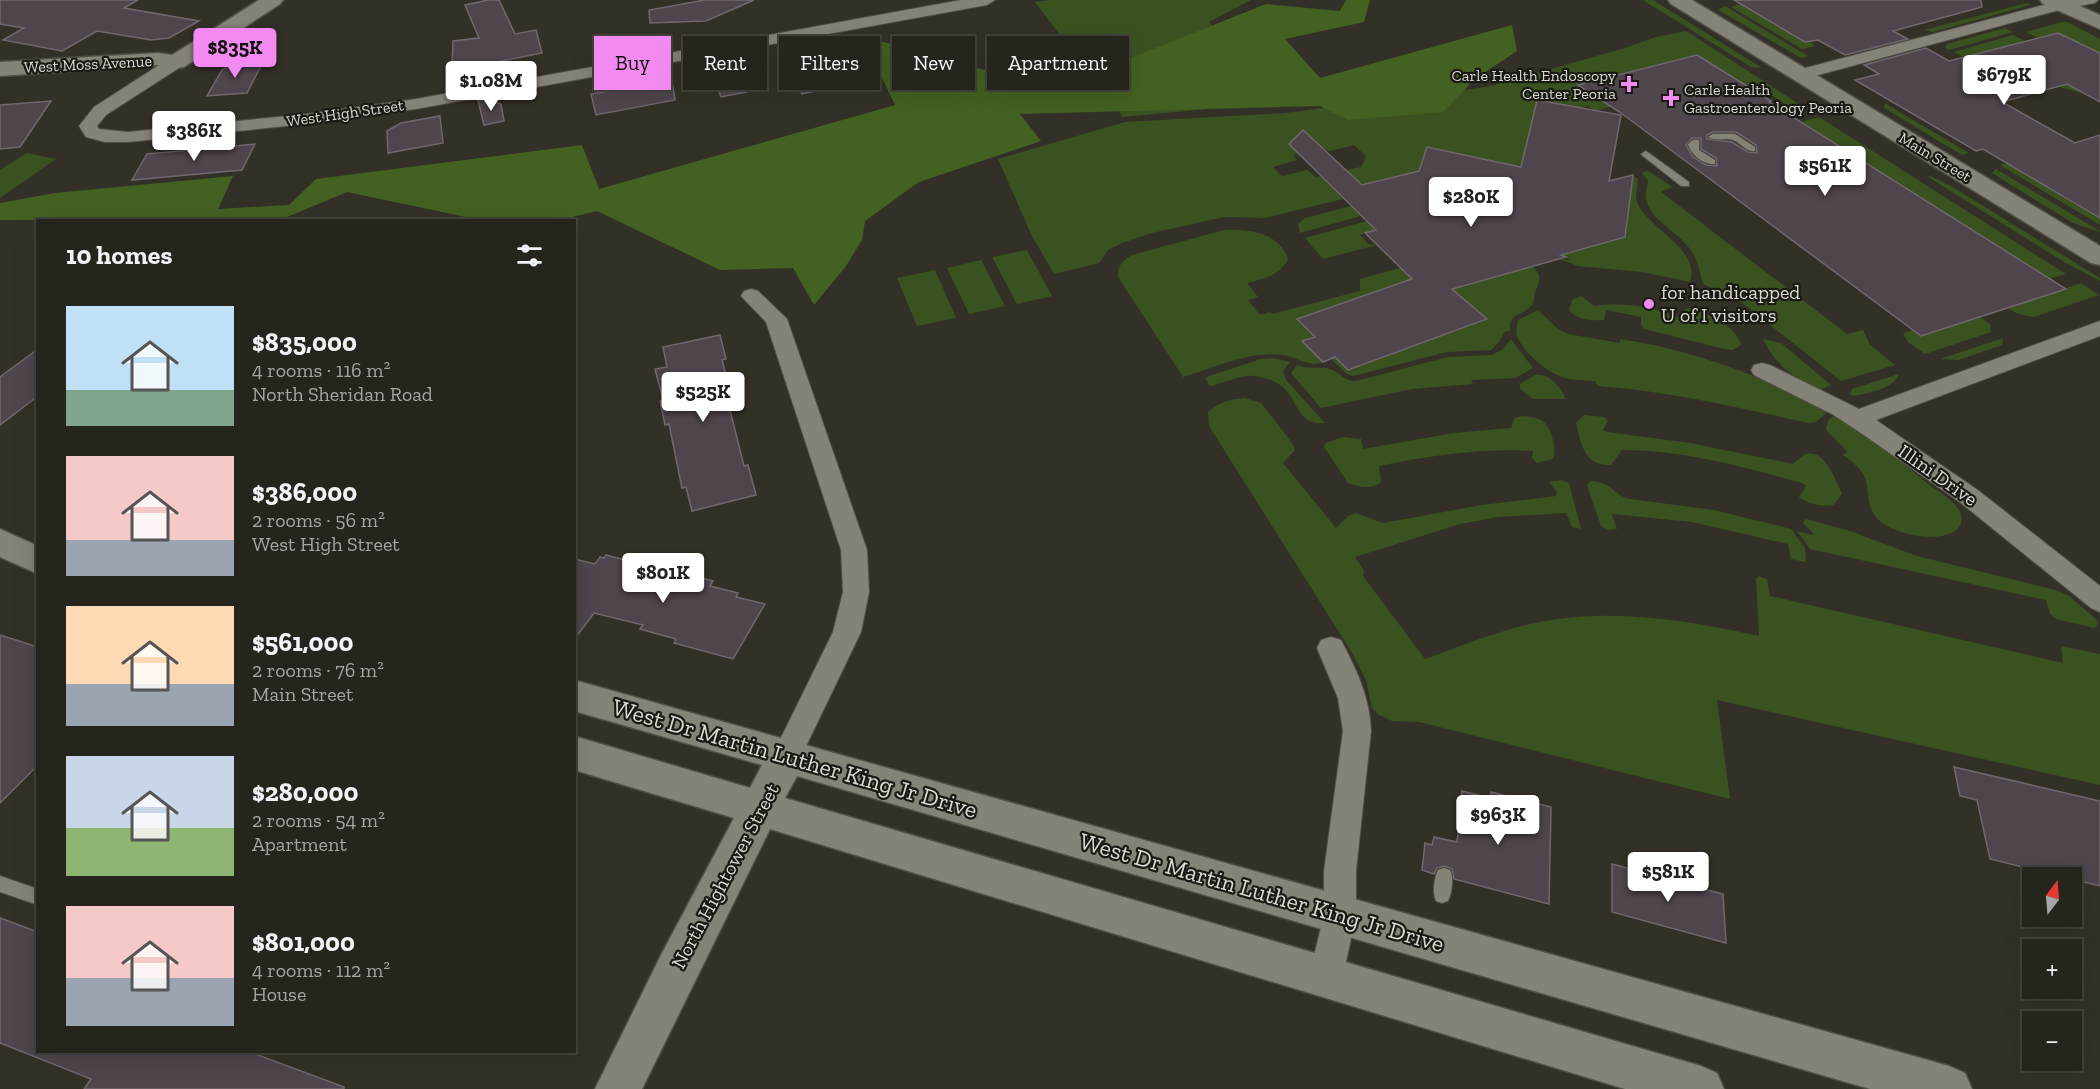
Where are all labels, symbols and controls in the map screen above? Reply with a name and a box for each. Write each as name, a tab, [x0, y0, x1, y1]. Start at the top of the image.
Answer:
pin: $835K	[193, 28, 277, 79]
text: $835K	[207, 35, 263, 59]
chip: Buy	[594, 36, 671, 90]
chip: Rent	[683, 36, 767, 90]
chip: Filters	[779, 36, 880, 90]
chip: New	[892, 36, 975, 90]
chip: Apartment	[987, 36, 1129, 90]
street label: West Moss Avenue	[24, 51, 152, 77]
pin: $679K	[1962, 55, 2046, 106]
pin: $1.08M	[442, 61, 540, 112]
text: $679K	[1977, 62, 2031, 86]
place label: Carle Health Endoscopy Center Peoria	[1451, 66, 1617, 103]
text: $1.08M	[460, 68, 522, 92]
marker: Carle Health Endoscopy Center Peoria	[1620, 75, 1638, 93]
place label: Carle Health Gastroenterology Peoria	[1684, 80, 1852, 117]
marker: Carle Health Gastroenterology Peoria	[1662, 89, 1680, 107]
street label: West High Street	[285, 95, 405, 131]
pin: $386K	[152, 111, 236, 162]
text: $386K	[166, 118, 222, 142]
street label: Main Street	[1895, 128, 1975, 186]
pin: $561K	[1783, 146, 1867, 197]
text: $561K	[1799, 153, 1851, 177]
pin: $280K	[1429, 177, 1513, 228]
text: $280K	[1443, 184, 1499, 208]
text: 10 homes	[66, 239, 172, 271]
icon: filters	[513, 239, 546, 272]
place label: for handicapped U of I visitors	[1661, 280, 1800, 327]
marker: for handicapped U of I visitors	[1642, 297, 1656, 311]
text: $835,000	[252, 326, 357, 358]
icon: home	[114, 330, 186, 402]
text: 4 rooms · 116 m²	[252, 358, 390, 382]
pin: $525K	[661, 372, 745, 423]
text: $525K	[676, 379, 730, 403]
text: North Sheridan Road	[252, 382, 433, 406]
street label: Illini Drive	[1894, 439, 1982, 511]
text: $386,000	[252, 476, 357, 508]
icon: home	[114, 480, 186, 552]
text: 2 rooms · 56 m²	[252, 508, 385, 532]
text: West High Street	[252, 532, 400, 556]
pin: $801K	[621, 553, 705, 604]
text: $801K	[636, 560, 690, 584]
text: $561,000	[252, 626, 353, 658]
icon: home	[114, 630, 186, 702]
text: 2 rooms · 76 m²	[252, 658, 384, 682]
text: Main Street	[252, 682, 353, 706]
street label: West Dr Martin Luther King Jr Drive	[609, 692, 981, 824]
text: $280,000	[252, 776, 358, 808]
street label: North Hightower Street	[666, 779, 784, 973]
icon: home	[114, 780, 186, 852]
pin: $963K	[1456, 795, 1540, 846]
text: $963K	[1470, 802, 1526, 826]
text: 2 rooms · 54 m²	[252, 808, 385, 832]
street label: West Dr Martin Luther King Jr Drive	[1076, 826, 1448, 958]
text: Apartment	[252, 832, 347, 856]
pin: $581K	[1626, 852, 1710, 903]
text: $581K	[1642, 859, 1694, 883]
north arrow	[2022, 867, 2082, 927]
map controls	[2022, 867, 2082, 1071]
text: $801,000	[252, 926, 355, 958]
icon: home	[114, 930, 186, 1002]
button: +	[2022, 939, 2082, 999]
text: 4 rooms · 112 m²	[252, 958, 390, 982]
text: House	[252, 982, 306, 1006]
button: −	[2022, 1011, 2082, 1071]

